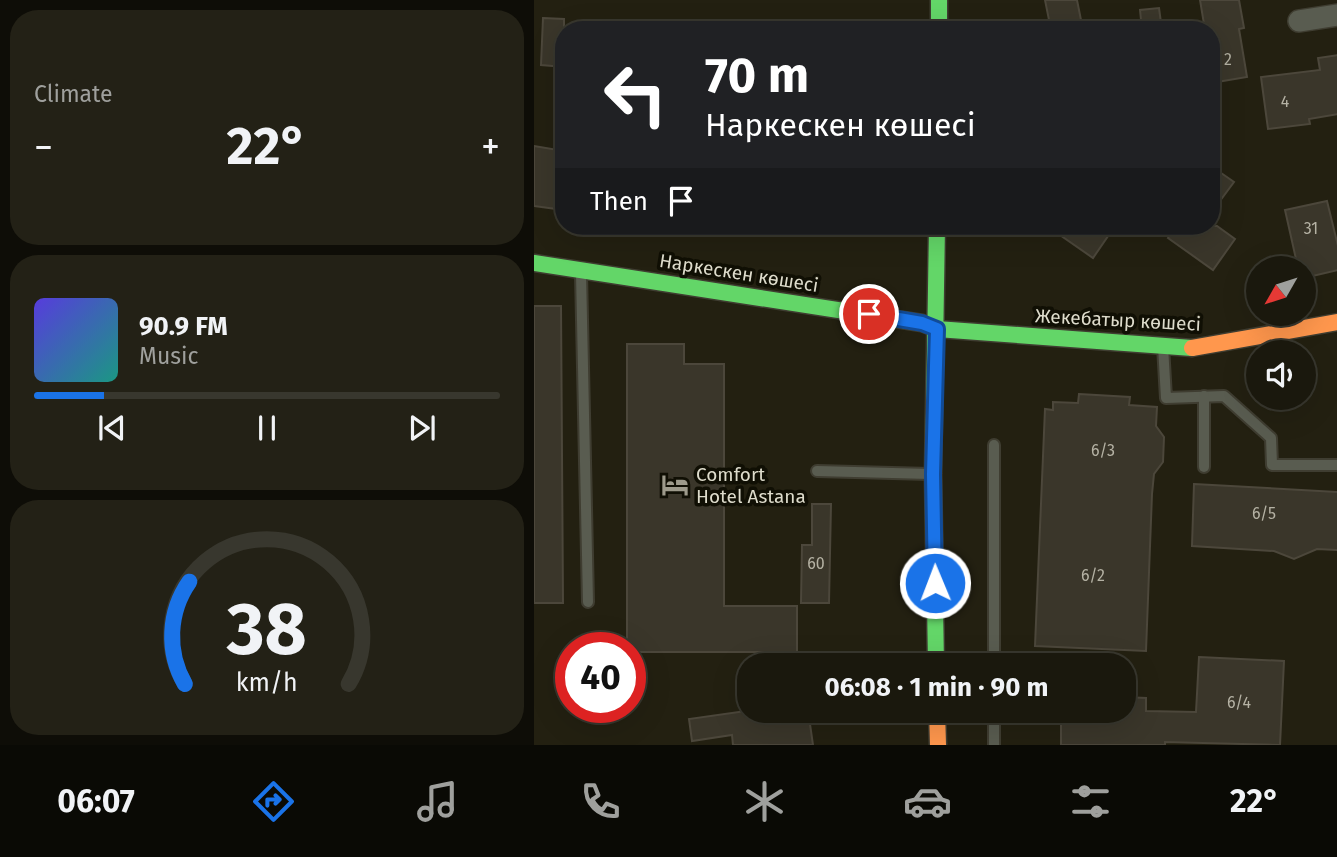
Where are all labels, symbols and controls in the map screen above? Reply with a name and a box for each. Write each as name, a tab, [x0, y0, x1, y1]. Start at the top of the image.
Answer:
text: 70 m	[705, 46, 809, 105]
icon: left	[590, 49, 681, 140]
house number: 2	[1224, 50, 1232, 69]
text: Climate	[34, 80, 113, 108]
house number: 4	[1281, 92, 1290, 111]
text: Наркескен көшесі	[705, 106, 976, 144]
text: 22°	[227, 115, 307, 178]
text: −	[34, 124, 53, 170]
text: +	[481, 124, 500, 170]
icon: arrive	[662, 182, 700, 220]
text: Then	[590, 186, 648, 217]
house number: 31	[1304, 219, 1318, 238]
street label: Наркескен көшесі	[658, 249, 820, 297]
north arrow	[1246, 256, 1316, 326]
map controls	[1246, 256, 1316, 410]
pin	[839, 284, 899, 344]
icon: arrive	[850, 295, 888, 333]
street label: Жекебатыр көшесі	[1034, 304, 1202, 336]
text: 90.9 FM	[139, 311, 228, 342]
button: sound	[1246, 340, 1316, 410]
text: Music	[139, 342, 199, 370]
icon: previous	[93, 409, 131, 447]
icon: pause	[248, 409, 286, 447]
icon: next	[403, 409, 441, 447]
house number: 6/3	[1091, 441, 1115, 460]
place label: Comfort Hotel Astana	[696, 463, 806, 508]
hotel icon: Comfort Hotel Astana	[660, 470, 690, 500]
house number: 6/5	[1252, 504, 1276, 523]
position arrow	[898, 546, 972, 620]
house number: 60	[807, 554, 825, 573]
house number: 6/2	[1081, 566, 1105, 585]
text: 38	[226, 586, 307, 673]
speed limit sign: 40	[555, 632, 646, 723]
text: km/h	[236, 667, 298, 697]
text: 06:08 · 1 min · 90 m	[825, 672, 1049, 703]
house number: 6/4	[1227, 693, 1252, 712]
icon: directions	[249, 777, 298, 826]
icon: music	[413, 777, 462, 826]
icon: phone	[576, 777, 625, 826]
icon: climate	[740, 777, 789, 826]
icon: car	[903, 777, 952, 826]
icon: filters	[1066, 777, 1115, 826]
text: 06:07	[57, 782, 135, 820]
text: 22°	[1230, 782, 1280, 820]

